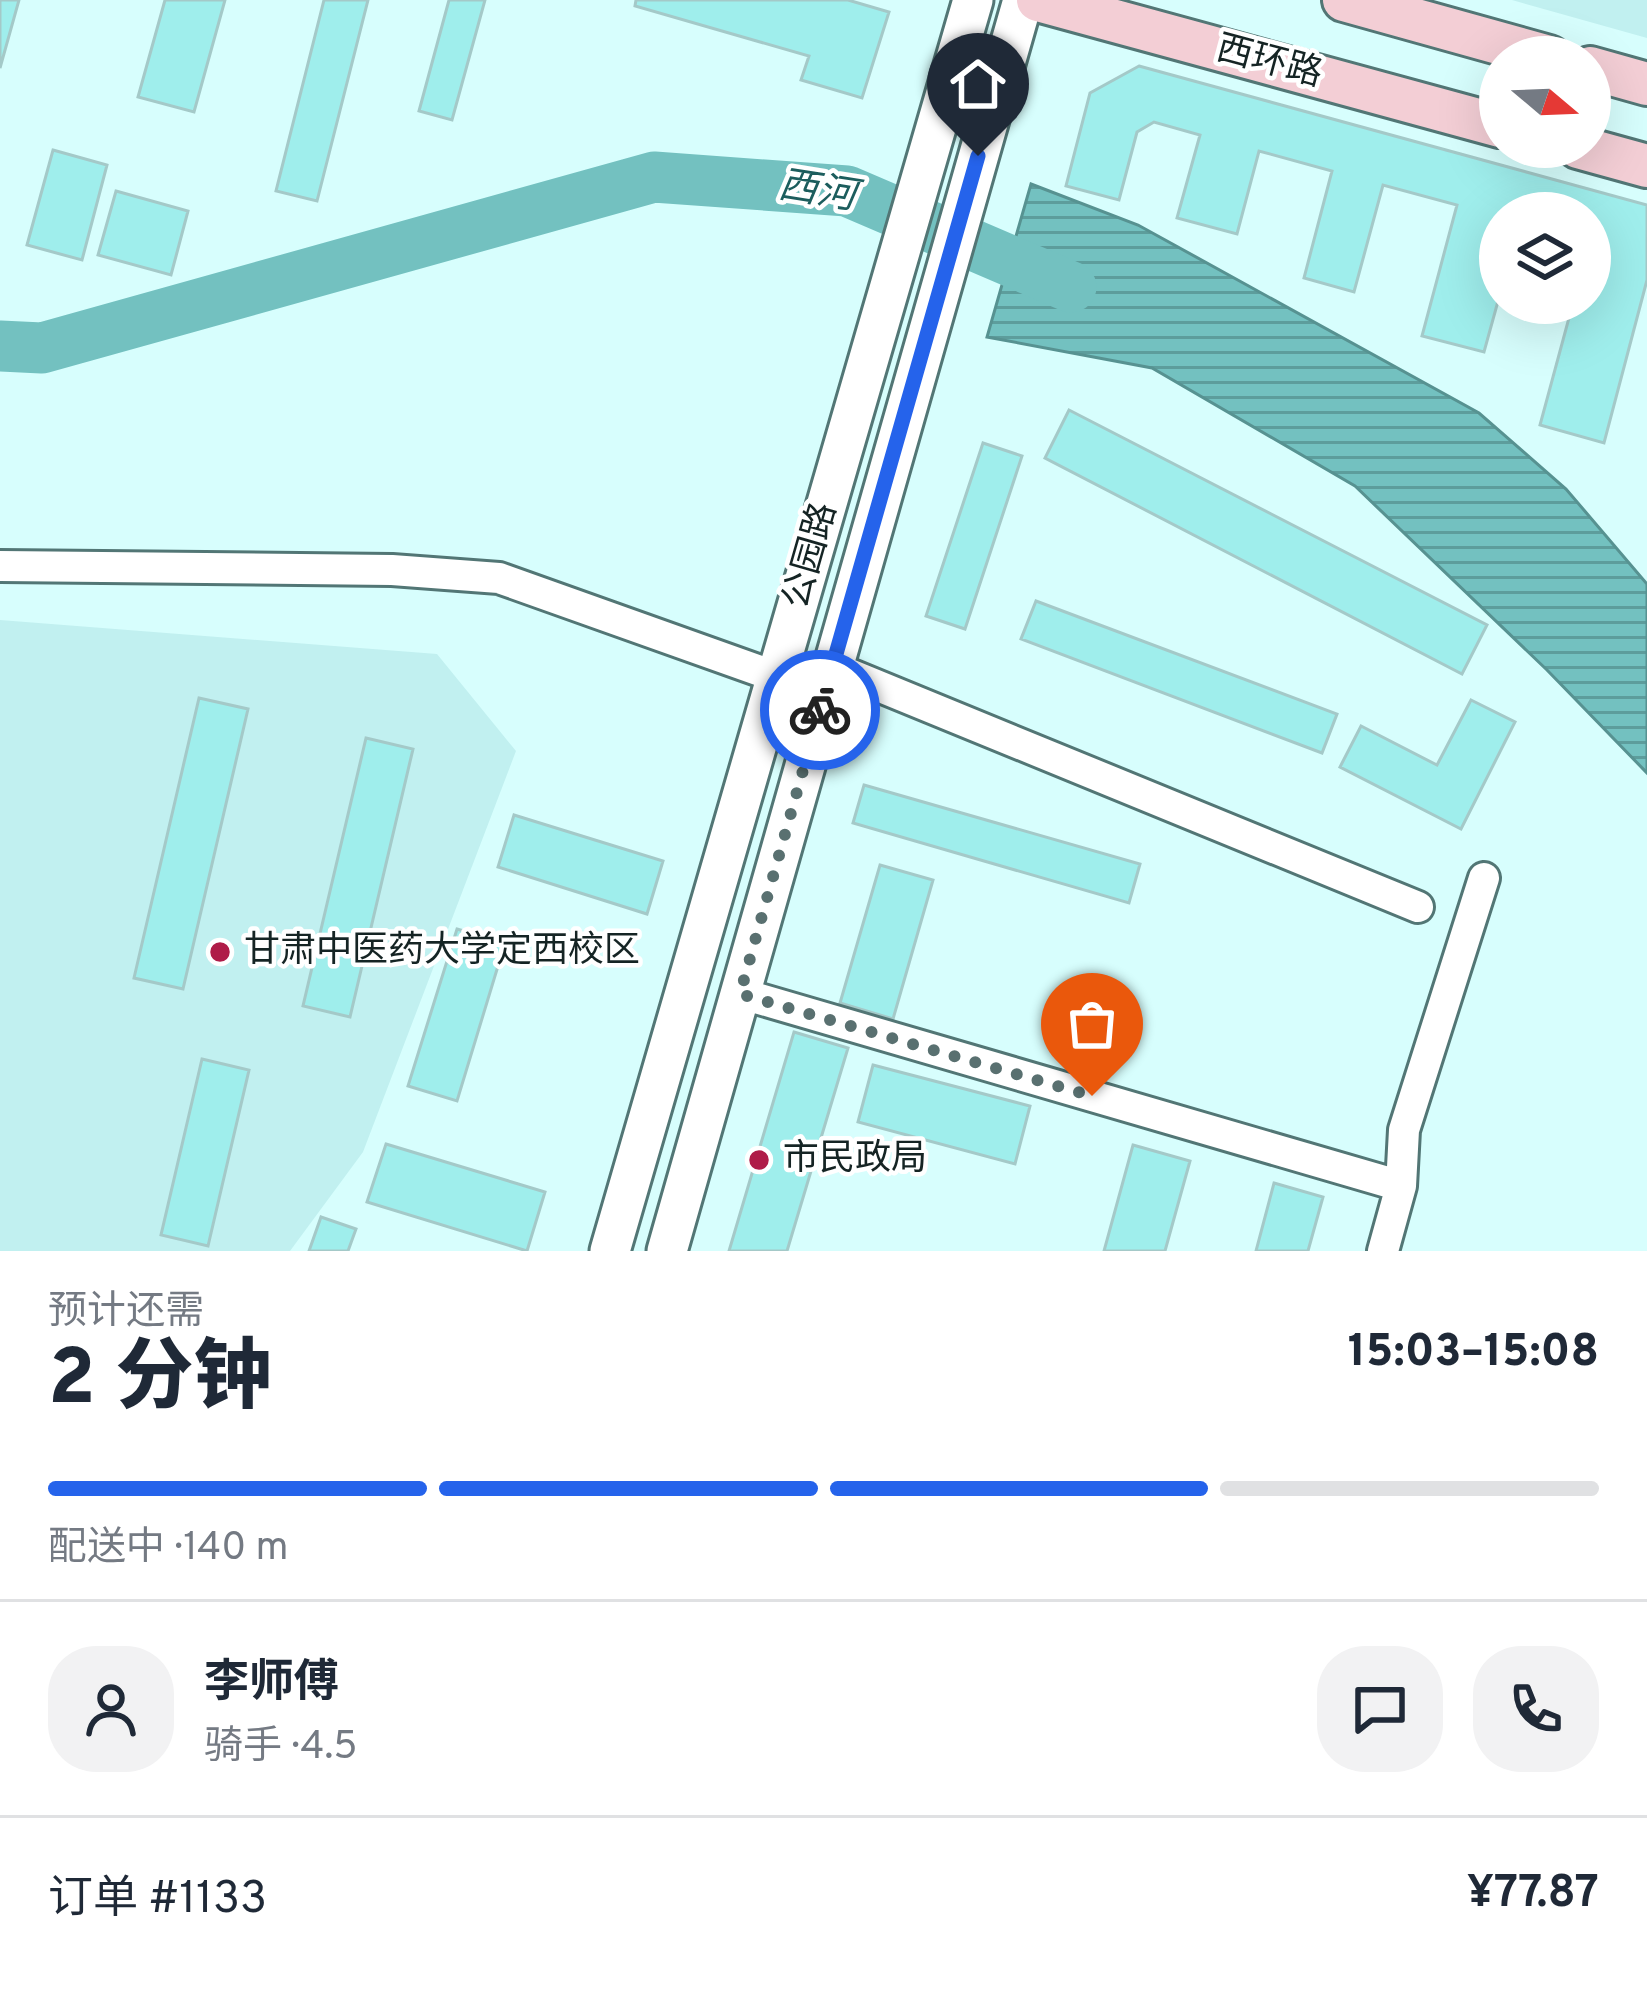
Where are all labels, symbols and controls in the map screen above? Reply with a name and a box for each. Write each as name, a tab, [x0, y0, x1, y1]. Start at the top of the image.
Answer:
street label: 西环路	[1211, 27, 1327, 99]
pin	[927, 33, 1029, 156]
north arrow	[1479, 36, 1611, 168]
map controls	[1479, 36, 1611, 324]
icon: home	[945, 51, 1011, 117]
water label: 西河	[775, 163, 866, 224]
button: layers	[1479, 192, 1611, 324]
street label: 公园路	[775, 498, 849, 614]
courier	[760, 650, 880, 770]
icon: bike	[787, 677, 853, 743]
place label: 甘肃中医药大学定西校区	[244, 929, 640, 975]
marker: 甘肃中医药大学定西校区	[207, 939, 233, 965]
pin	[1041, 973, 1143, 1096]
icon: bag	[1059, 991, 1125, 1057]
place label: 市民政局	[783, 1137, 927, 1183]
marker: 市民政局	[746, 1147, 772, 1173]
text: 预计还需	[48, 1289, 204, 1338]
text: 15:03–15:08	[1348, 1325, 1599, 1382]
text: 2 分钟	[48, 1333, 272, 1432]
text: 配送中 · 140 m	[48, 1525, 289, 1574]
button: person	[48, 1646, 174, 1772]
button: chat	[1317, 1646, 1443, 1772]
button: phone	[1473, 1646, 1599, 1772]
text: 李师傅	[204, 1656, 339, 1713]
text: 骑手 · 4.5	[204, 1724, 357, 1773]
text: ¥77.87	[1467, 1866, 1599, 1923]
text: 订单 #1133	[48, 1872, 267, 1929]

